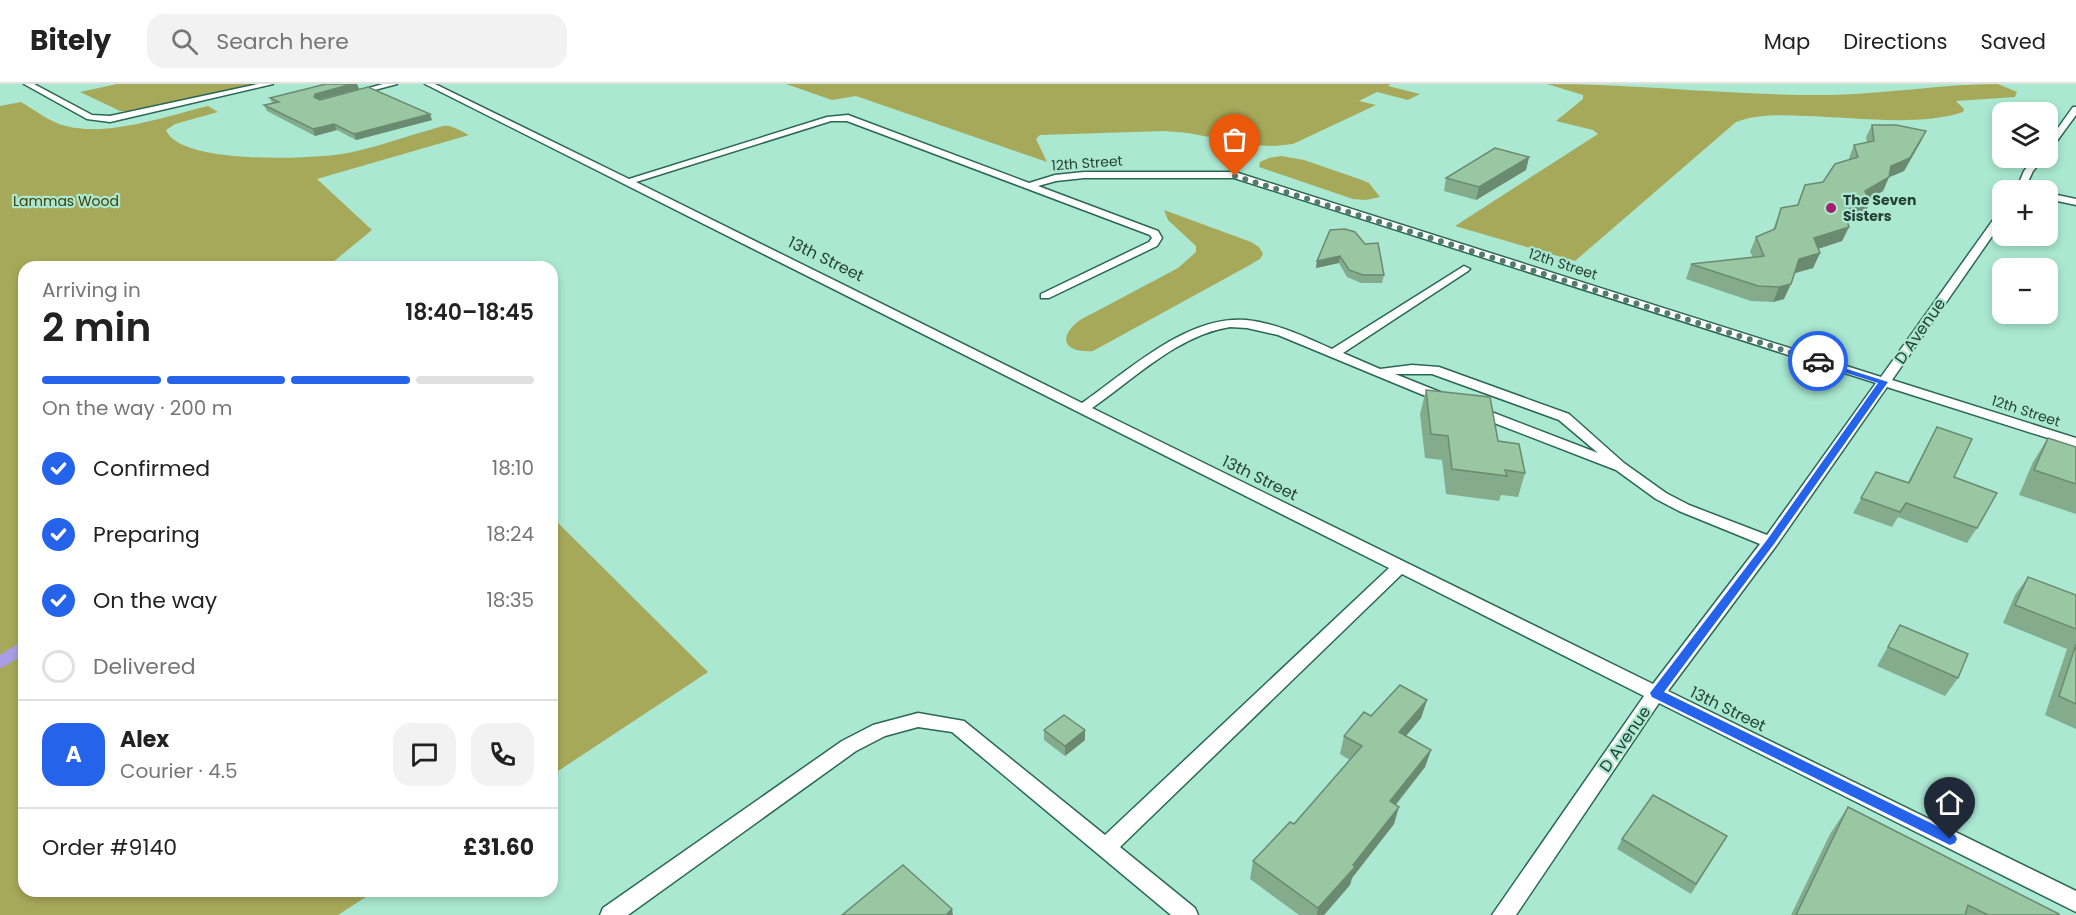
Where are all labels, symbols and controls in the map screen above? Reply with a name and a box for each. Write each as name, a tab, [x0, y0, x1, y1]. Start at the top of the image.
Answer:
search box	[147, 14, 567, 68]
text: Bitely	[30, 21, 111, 60]
icon: search	[168, 25, 201, 58]
text: Search here	[216, 26, 349, 57]
text: Map	[1764, 27, 1810, 56]
text: Directions	[1843, 27, 1947, 56]
text: Saved	[1980, 27, 2046, 56]
map controls	[1992, 102, 2058, 324]
button: layers	[1992, 102, 2058, 168]
pin	[1209, 114, 1260, 176]
icon: bag	[1218, 123, 1251, 156]
street label: 12th Street	[1051, 151, 1123, 175]
button: +	[1992, 180, 2058, 246]
place label: The Seven Sisters	[1843, 190, 1916, 226]
park label: Lammas Wood	[13, 191, 119, 211]
marker: The Seven Sisters	[1824, 201, 1838, 215]
street label: 13th Street	[784, 231, 868, 287]
street label: 12th Street	[1526, 243, 1600, 285]
button: −	[1992, 258, 2058, 324]
text: Arriving in	[42, 276, 141, 304]
street label: D Avenue	[1889, 293, 1951, 369]
text: 18:40–18:45	[405, 297, 534, 328]
text: 2 min	[42, 300, 151, 355]
courier	[1788, 331, 1848, 391]
icon: car	[1802, 345, 1835, 378]
street label: 12th Street	[1989, 390, 2063, 432]
text: On the way · 200 m	[42, 394, 232, 422]
street label: 13th Street	[1218, 450, 1302, 506]
icon: check	[42, 452, 75, 485]
text: Confirmed	[93, 453, 210, 484]
text: 18:10	[492, 454, 534, 482]
icon: check	[42, 518, 75, 551]
text: Preparing	[93, 519, 200, 550]
text: 18:24	[487, 520, 534, 548]
icon: check	[42, 584, 75, 617]
text: On the way	[93, 585, 217, 616]
text: 18:35	[486, 586, 534, 614]
text: Delivered	[93, 651, 196, 682]
street label: 13th Street	[1686, 681, 1770, 737]
street label: D Avenue	[1594, 701, 1656, 777]
button: chat	[393, 723, 456, 786]
button: phone	[471, 723, 534, 786]
text: Alex	[120, 724, 169, 755]
text: A	[65, 739, 82, 770]
text: Courier · 4.5	[120, 757, 238, 785]
pin	[1924, 777, 1975, 839]
icon: home	[1933, 786, 1966, 819]
text: Order #9140	[42, 832, 177, 863]
text: £31.60	[463, 832, 534, 863]

